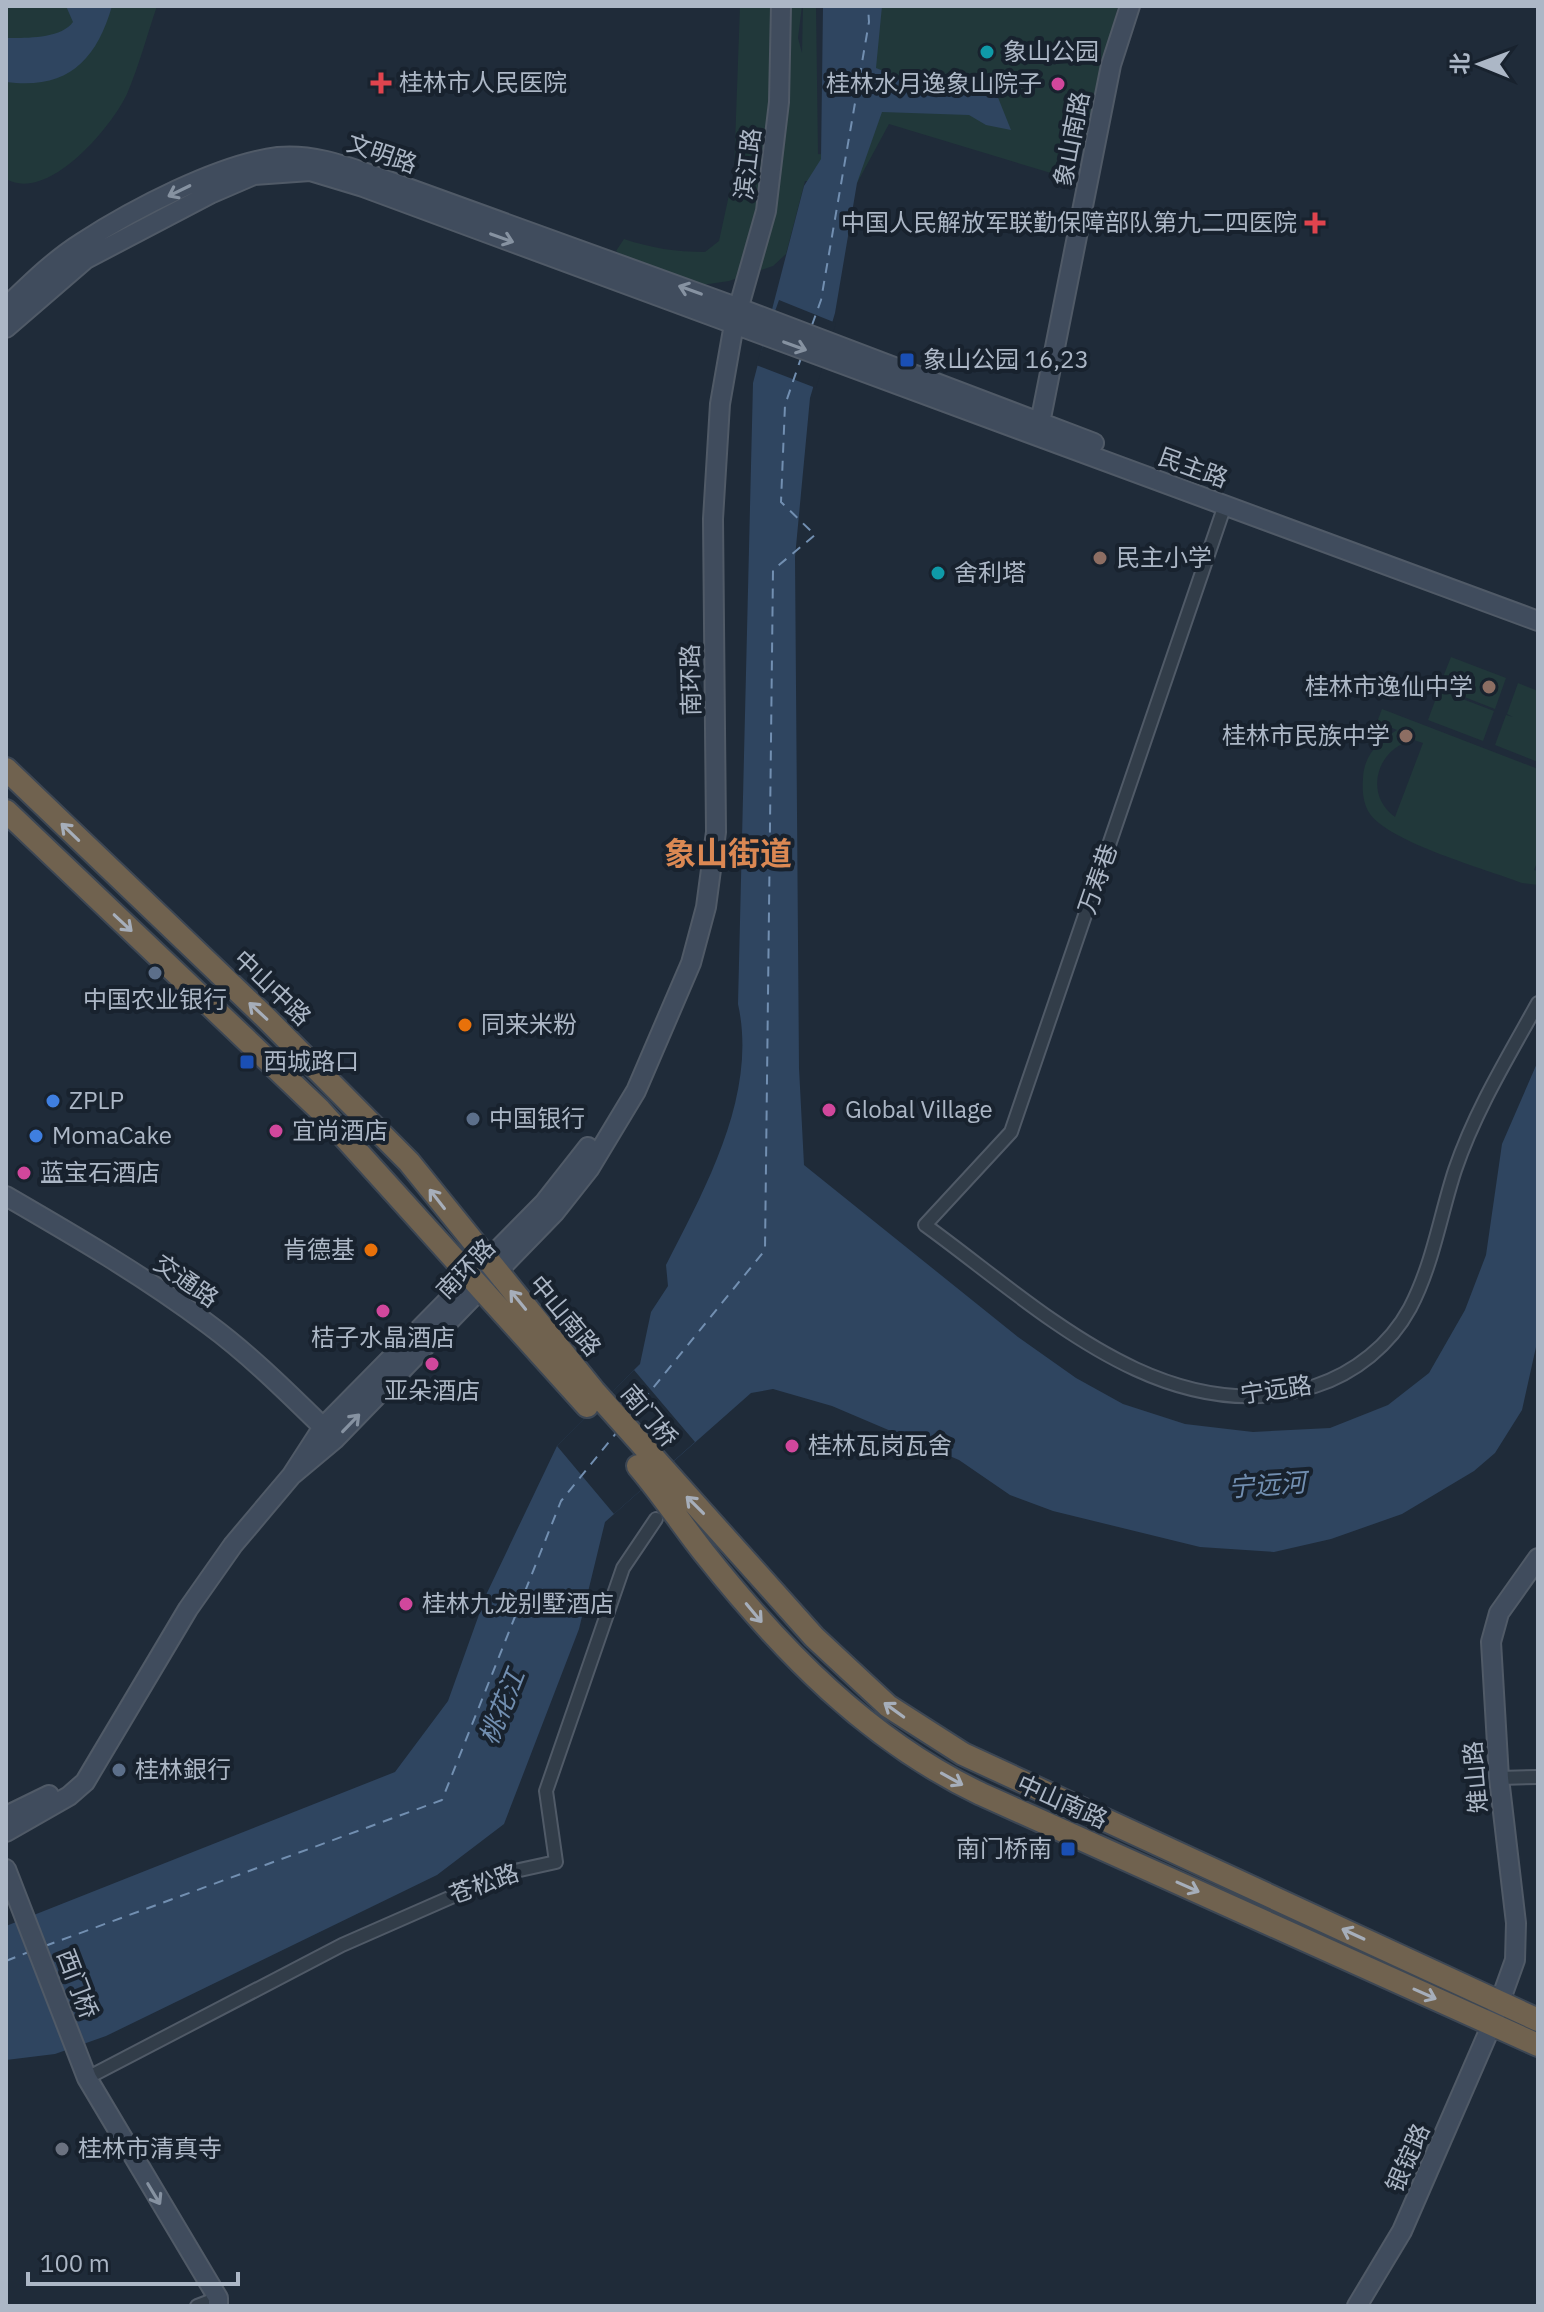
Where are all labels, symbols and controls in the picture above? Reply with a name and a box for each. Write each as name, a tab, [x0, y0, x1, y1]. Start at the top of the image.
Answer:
north arrow	[1440, 24, 1520, 104]
place label: 象山公园	[1003, 35, 1099, 67]
marker: 象山公园	[978, 43, 996, 61]
text: 北	[1445, 52, 1474, 75]
place label: 桂林市人民医院	[399, 66, 567, 98]
place label: 桂林水月逸象山院子	[826, 67, 1042, 99]
marker: 桂林市人民医院	[370, 72, 392, 94]
marker: 桂林水月逸象山院子	[1049, 75, 1067, 93]
street label: 象山南路	[1046, 89, 1096, 189]
street label: 文明路	[343, 126, 422, 180]
street label: 滨江路	[727, 126, 767, 202]
one-way arrow	[168, 184, 192, 199]
place label: 中国人民解放军联勤保障部队第九二四医院	[841, 206, 1297, 238]
marker: 中国人民解放军联勤保障部队第九二四医院	[1304, 212, 1326, 234]
one-way arrow	[489, 232, 514, 246]
one-way arrow	[679, 282, 703, 296]
one-way arrow	[782, 340, 807, 355]
place label: 象山公园 16,23	[923, 343, 1089, 375]
marker: 象山公园 16,23	[898, 351, 916, 369]
street label: 民主路	[1154, 440, 1233, 494]
place label: 民主小学	[1116, 541, 1212, 573]
marker: 民主小学	[1091, 549, 1109, 567]
place label: 舍利塔	[954, 556, 1026, 588]
marker: 舍利塔	[929, 564, 947, 582]
street label: 南环路	[673, 644, 707, 716]
place label: 桂林市逸仙中学	[1305, 670, 1473, 702]
marker: 桂林市逸仙中学	[1480, 678, 1498, 696]
place label: 桂林市民族中学	[1222, 719, 1390, 751]
marker: 桂林市民族中学	[1397, 727, 1415, 745]
one-way arrow	[60, 822, 80, 841]
district label: 象山街道	[664, 832, 792, 874]
street label: 万寿巷	[1070, 839, 1124, 918]
one-way arrow	[112, 914, 132, 932]
street label: 中山中路	[227, 942, 318, 1032]
marker: 中国农业银行	[146, 964, 164, 982]
place label: 中国农业银行	[83, 983, 227, 1015]
one-way arrow	[248, 1001, 268, 1020]
place label: 同来米粉	[481, 1008, 577, 1040]
marker: 同来米粉	[456, 1016, 474, 1034]
place label: 西城路口	[263, 1045, 359, 1077]
marker: 西城路口	[238, 1053, 256, 1071]
place label: ZPLP	[69, 1084, 124, 1116]
marker: ZPLP	[44, 1092, 62, 1110]
place label: Global Village	[845, 1093, 993, 1125]
marker: Global Village	[820, 1101, 838, 1119]
place label: 中国银行	[489, 1102, 585, 1134]
marker: 中国银行	[464, 1110, 482, 1128]
place label: 宜尚酒店	[292, 1114, 388, 1146]
place label: MomaCake	[52, 1119, 172, 1151]
marker: 宜尚酒店	[267, 1122, 285, 1140]
marker: MomaCake	[27, 1127, 45, 1145]
place label: 蓝宝石酒店	[40, 1156, 160, 1188]
marker: 蓝宝石酒店	[15, 1164, 33, 1182]
one-way arrow	[429, 1189, 446, 1210]
street label: 南环路	[429, 1231, 502, 1305]
place label: 肯德基	[283, 1233, 355, 1265]
marker: 肯德基	[362, 1241, 380, 1259]
street label: 交通路	[148, 1246, 225, 1314]
street label: 中山南路	[523, 1268, 609, 1362]
one-way arrow	[509, 1290, 527, 1311]
marker: 桔子水晶酒店	[374, 1302, 392, 1320]
place label: 桔子水晶酒店	[311, 1321, 455, 1353]
marker: 亚朵酒店	[423, 1355, 441, 1373]
street label: 宁远路	[1238, 1368, 1314, 1410]
place label: 亚朵酒店	[384, 1374, 480, 1406]
street label: 南门桥	[614, 1377, 685, 1453]
one-way arrow	[341, 1413, 360, 1433]
place label: 桂林瓦岗瓦舍	[808, 1429, 952, 1461]
marker: 桂林瓦岗瓦舍	[783, 1437, 801, 1455]
water label: 宁远河	[1227, 1464, 1312, 1504]
one-way arrow	[686, 1496, 705, 1515]
place label: 桂林九龙别墅酒店	[422, 1587, 614, 1619]
marker: 桂林九龙别墅酒店	[397, 1595, 415, 1613]
one-way arrow	[745, 1602, 763, 1622]
water label: 桃花江	[471, 1661, 533, 1749]
one-way arrow	[883, 1701, 905, 1718]
street label: 雉山路	[1456, 1740, 1494, 1814]
place label: 桂林銀行	[135, 1753, 231, 1785]
marker: 桂林銀行	[110, 1761, 128, 1779]
street label: 中山南路	[1012, 1767, 1113, 1835]
one-way arrow	[940, 1771, 963, 1787]
place label: 南门桥南	[956, 1832, 1052, 1864]
marker: 南门桥南	[1059, 1840, 1077, 1858]
street label: 苍松路	[444, 1856, 523, 1910]
one-way arrow	[1176, 1880, 1200, 1895]
one-way arrow	[1341, 1926, 1365, 1941]
street label: 西门桥	[50, 1944, 106, 2023]
one-way arrow	[1413, 1987, 1437, 2002]
street label: 银锭路	[1378, 2118, 1436, 2197]
place label: 桂林市清真寺	[78, 2132, 222, 2164]
marker: 桂林市清真寺	[53, 2140, 71, 2158]
one-way arrow	[146, 2182, 162, 2205]
scale bar	[28, 2236, 238, 2286]
text: 100 m	[40, 2247, 110, 2279]

